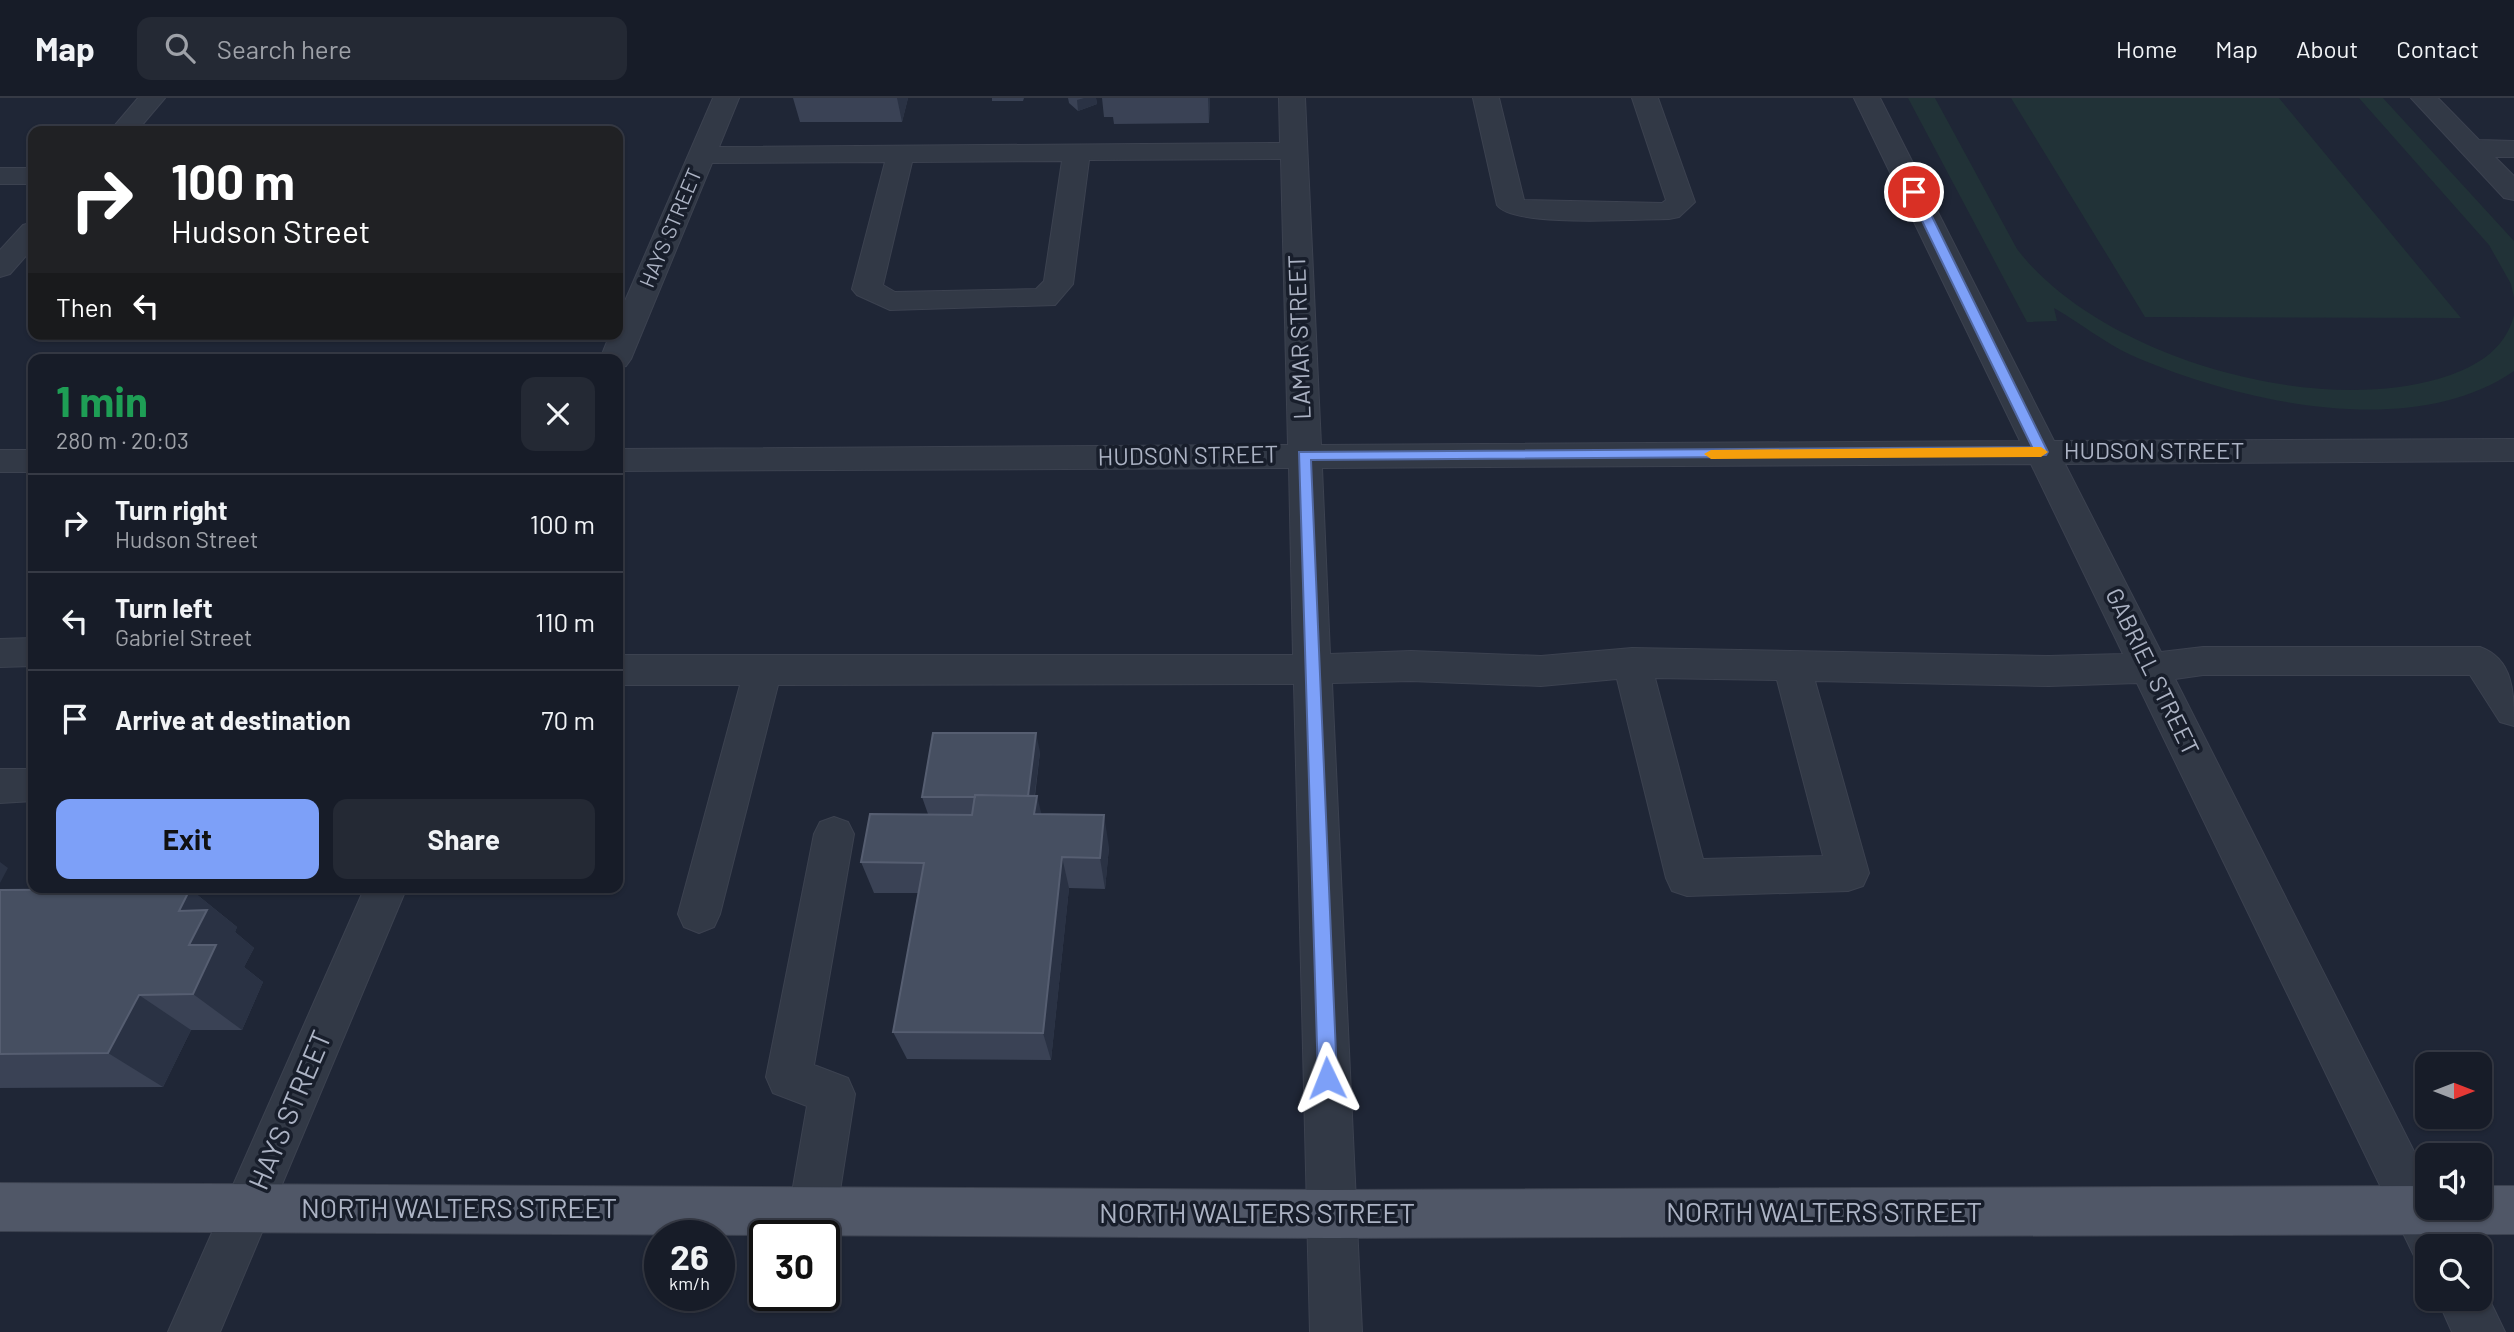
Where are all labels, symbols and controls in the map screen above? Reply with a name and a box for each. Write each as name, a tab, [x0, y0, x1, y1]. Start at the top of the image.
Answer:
search box	[137, 17, 627, 80]
text: Map	[35, 28, 95, 68]
icon: search	[161, 29, 199, 67]
text: Search here	[217, 33, 352, 64]
text: Home	[2116, 34, 2177, 63]
text: Map	[2215, 34, 2258, 63]
text: About	[2296, 34, 2358, 63]
text: Contact	[2396, 34, 2479, 63]
text: 100 m	[171, 151, 295, 210]
icon: right	[56, 154, 147, 245]
pin	[1884, 162, 1944, 222]
street label: HAYS STREET	[633, 164, 706, 291]
icon: arrive	[1895, 173, 1933, 211]
text: Hudson Street	[171, 211, 370, 249]
street label: LAMAR STREET	[1281, 254, 1316, 420]
icon: left	[127, 287, 165, 325]
text: Then	[56, 291, 113, 322]
text: 1 min	[56, 375, 148, 425]
button: close	[521, 377, 595, 451]
text: 280 m · 20:03	[56, 426, 189, 454]
street label: HUDSON STREET	[2064, 435, 2244, 464]
street label: HUDSON STREET	[1097, 438, 1279, 471]
text: Turn right	[115, 494, 228, 525]
icon: right	[56, 504, 94, 542]
text: 100 m	[530, 508, 595, 539]
text: Hudson Street	[115, 525, 258, 553]
street label: GABRIEL STREET	[2100, 583, 2206, 760]
text: Turn left	[115, 592, 213, 623]
icon: left	[56, 602, 94, 640]
text: 110 m	[535, 606, 595, 637]
text: Gabriel Street	[115, 623, 252, 651]
icon: arrive	[56, 700, 94, 738]
text: Arrive at destination	[115, 704, 351, 735]
text: 70 m	[541, 704, 595, 735]
button: Exit	[56, 799, 319, 879]
button: Share	[333, 799, 595, 879]
street label: HAYS STREET	[240, 1025, 338, 1194]
position arrow	[1290, 1041, 1364, 1115]
north arrow	[2415, 1052, 2492, 1129]
map controls	[2415, 1052, 2492, 1311]
button: sound	[2415, 1143, 2492, 1220]
street label: NORTH WALTERS STREET	[301, 1190, 617, 1224]
street label: NORTH WALTERS STREET	[1666, 1194, 1982, 1228]
street label: NORTH WALTERS STREET	[1099, 1195, 1415, 1229]
speed limit sign: 30	[749, 1220, 840, 1311]
button: search	[2415, 1234, 2492, 1311]
text: 26	[670, 1235, 709, 1277]
text: km/h	[669, 1272, 710, 1294]

